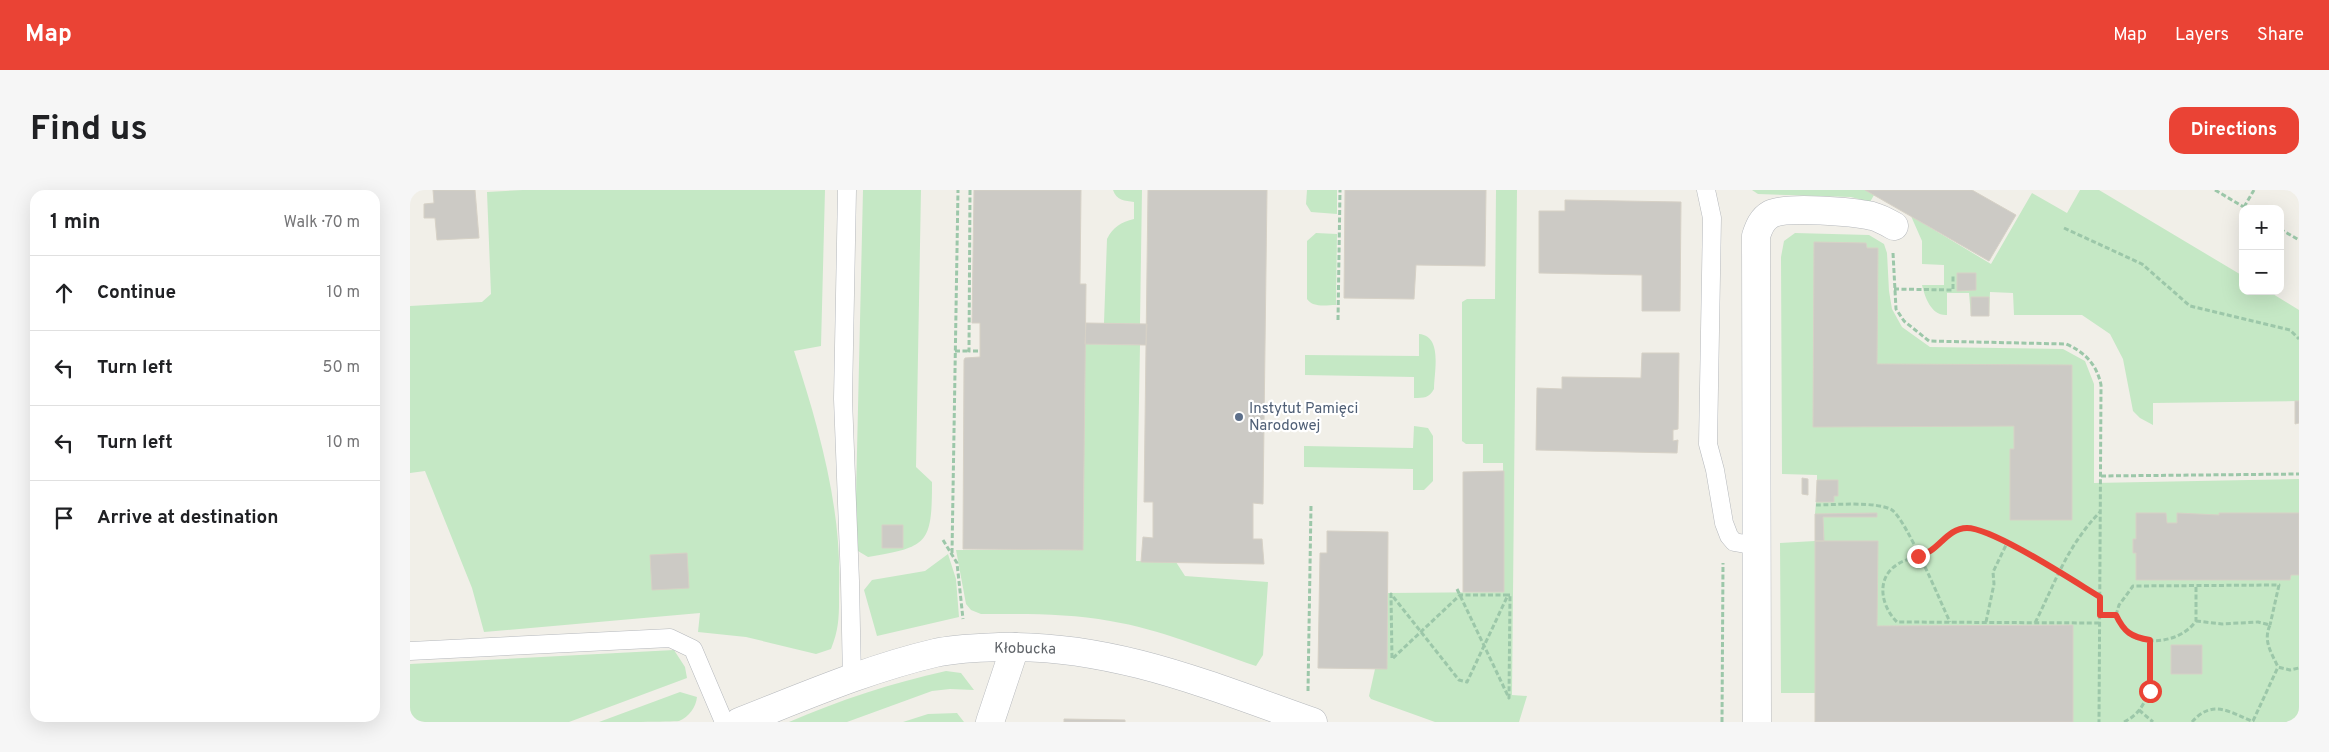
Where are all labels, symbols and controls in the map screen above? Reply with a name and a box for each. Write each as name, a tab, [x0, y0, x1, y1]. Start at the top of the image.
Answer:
text: Map	[25, 20, 72, 50]
text: Map	[2113, 24, 2147, 47]
text: Layers	[2175, 24, 2229, 47]
text: Share	[2257, 24, 2304, 47]
button: Directions	[2169, 107, 2299, 154]
text: Find us	[30, 108, 148, 152]
map controls	[2239, 205, 2284, 295]
button: +	[2239, 205, 2284, 250]
text: 1 min	[50, 209, 100, 236]
text: Walk · 70 m	[284, 213, 360, 233]
button: −	[2239, 250, 2284, 295]
icon: ahead	[50, 279, 78, 307]
text: Continue	[97, 281, 176, 305]
text: 10 m	[326, 283, 360, 303]
icon: left	[50, 354, 78, 382]
text: Turn left	[97, 356, 173, 380]
text: 50 m	[323, 358, 360, 378]
place label: Instytut Pamięci Narodowej	[1249, 400, 1358, 436]
marker: Instytut Pamięci Narodowej	[1233, 411, 1245, 423]
icon: left	[50, 429, 78, 457]
text: Turn left	[97, 431, 173, 455]
text: 10 m	[326, 433, 360, 453]
icon: arrive	[50, 504, 78, 532]
text: Arrive at destination	[97, 506, 278, 530]
route end	[1907, 545, 1930, 568]
street label: Kłobucka	[994, 639, 1056, 660]
route start	[2139, 680, 2162, 703]

